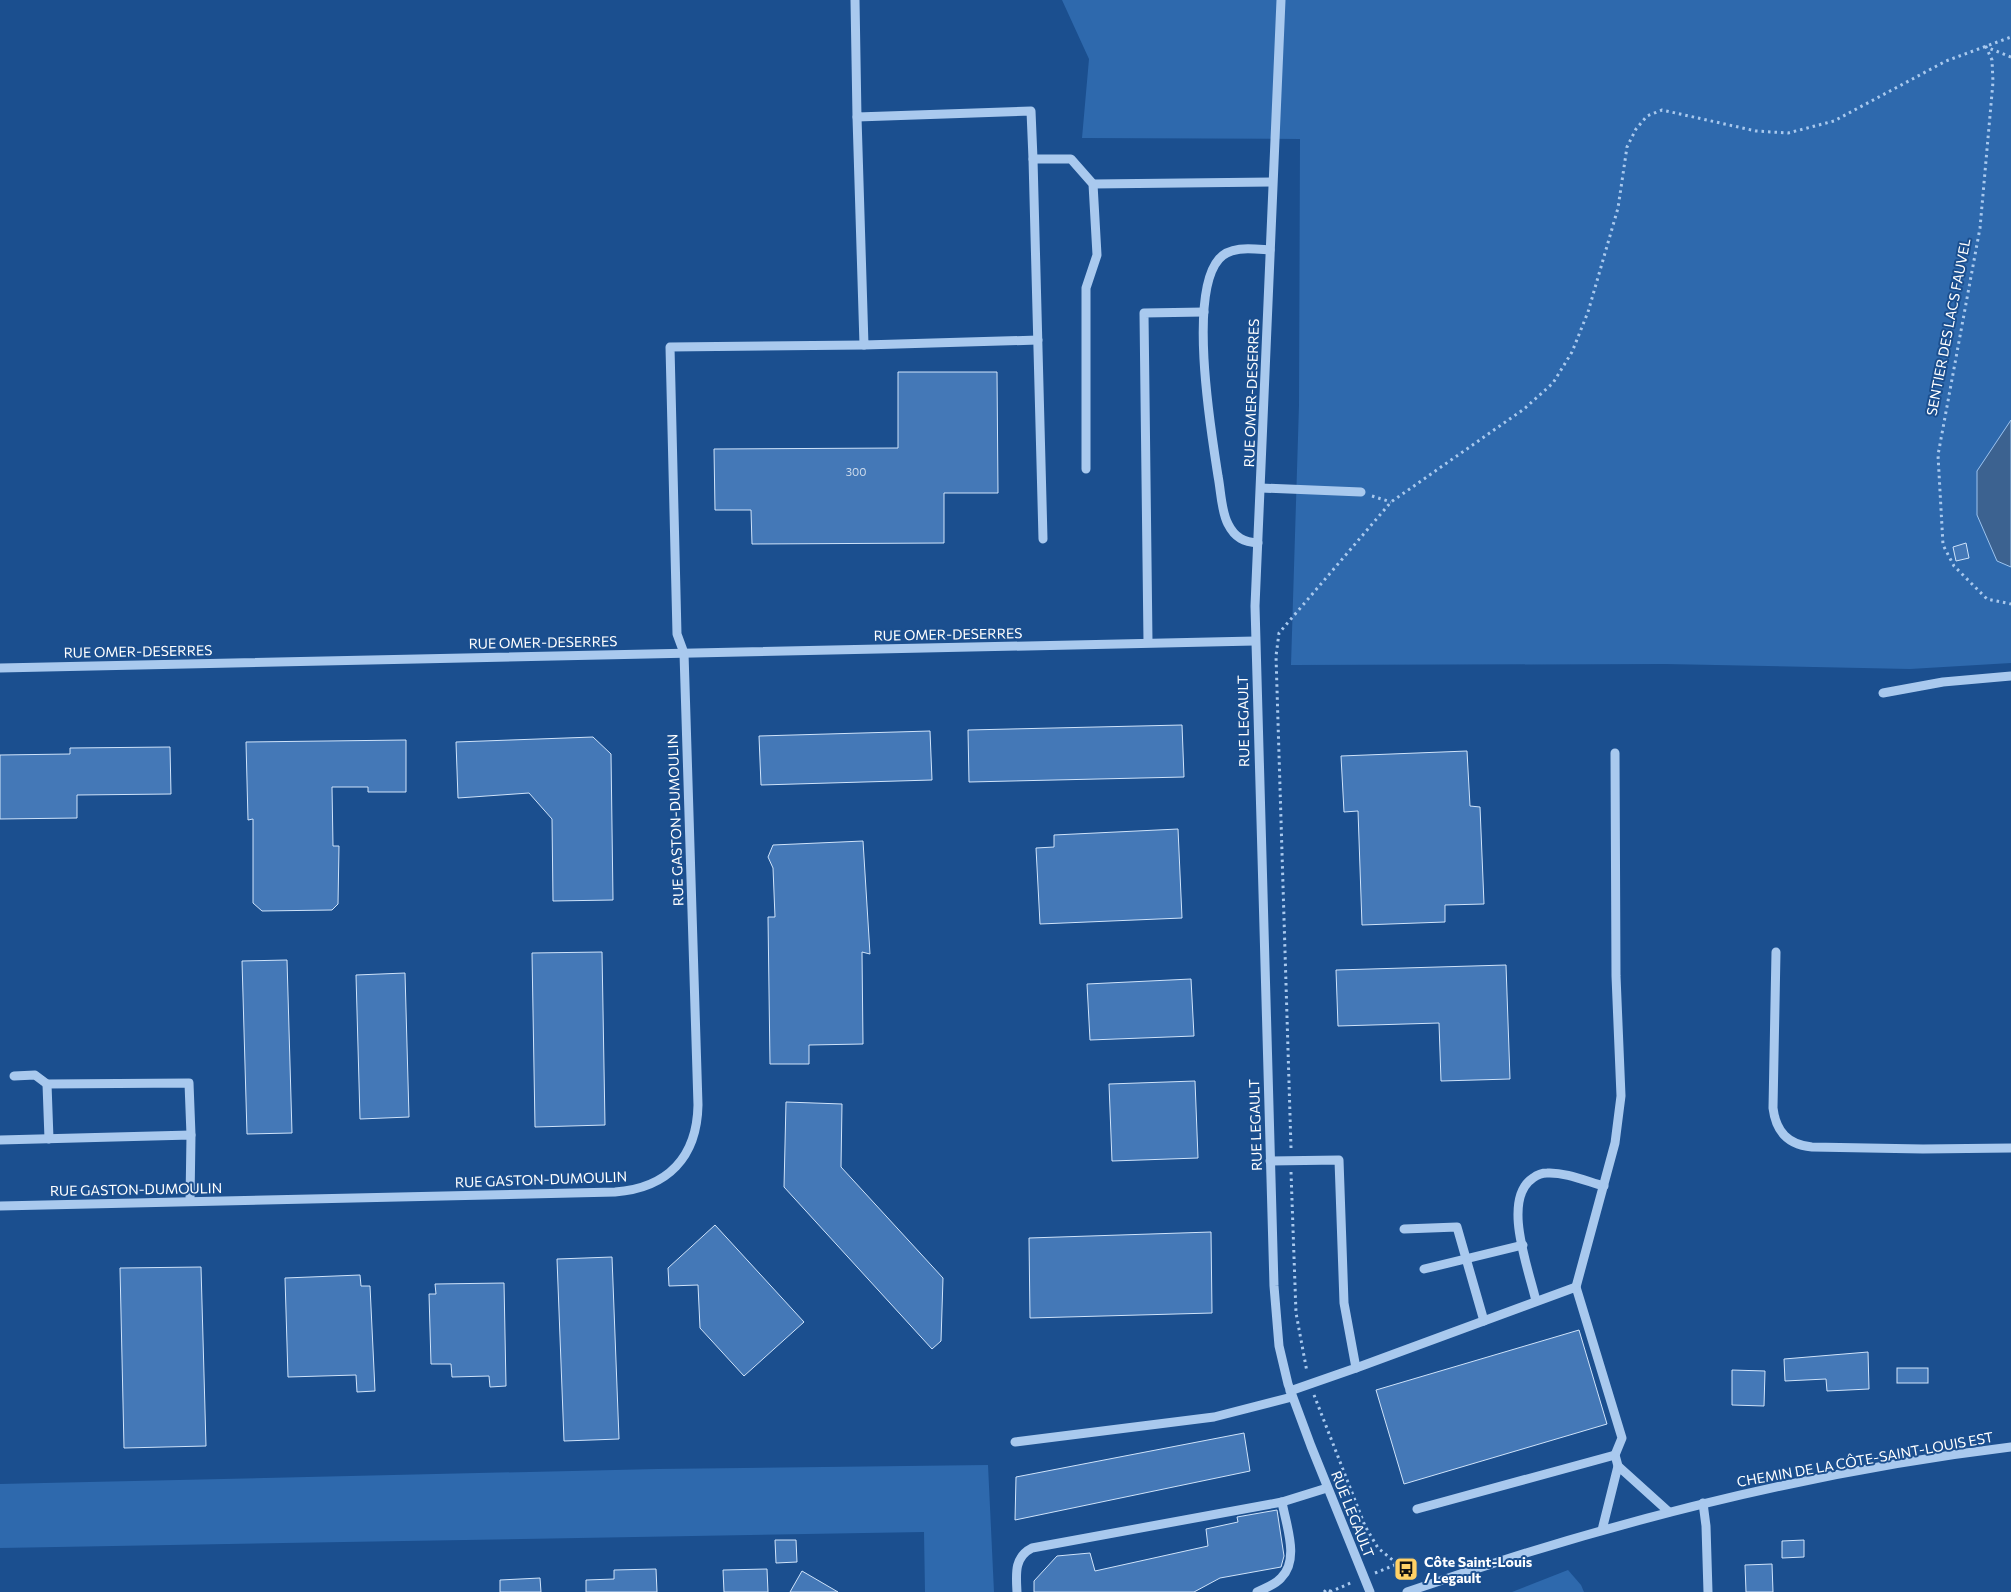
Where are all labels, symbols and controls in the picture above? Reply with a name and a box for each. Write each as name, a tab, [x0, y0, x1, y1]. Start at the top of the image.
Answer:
street label: SENTIER DES LACS FAUVEL	[1922, 237, 1974, 417]
street label: RUE OMER-DESERRES	[1240, 318, 1262, 468]
house number: 300	[846, 465, 866, 478]
street label: RUE OMER-DESERRES	[873, 624, 1023, 644]
street label: RUE OMER-DESERRES	[468, 632, 618, 652]
street label: RUE OMER-DESERRES	[63, 641, 213, 661]
street label: RUE LEGAULT	[1234, 675, 1252, 767]
street label: RUE GASTON-DUMOULIN	[663, 734, 687, 906]
street label: RUE LEGAULT	[1245, 1079, 1265, 1171]
street label: RUE GASTON-DUMOULIN	[455, 1167, 627, 1191]
street label: RUE GASTON-DUMOULIN	[50, 1179, 222, 1199]
street label: CHEMIN DE LA CÔTE-SAINT-LOUIS EST	[1735, 1428, 1995, 1490]
street label: RUE LEGAULT	[1328, 1468, 1378, 1560]
place label: Côte Saint-Louis / Legault	[1424, 1553, 1533, 1586]
bus stop icon: Côte Saint-Louis / Legault	[1393, 1556, 1419, 1582]

